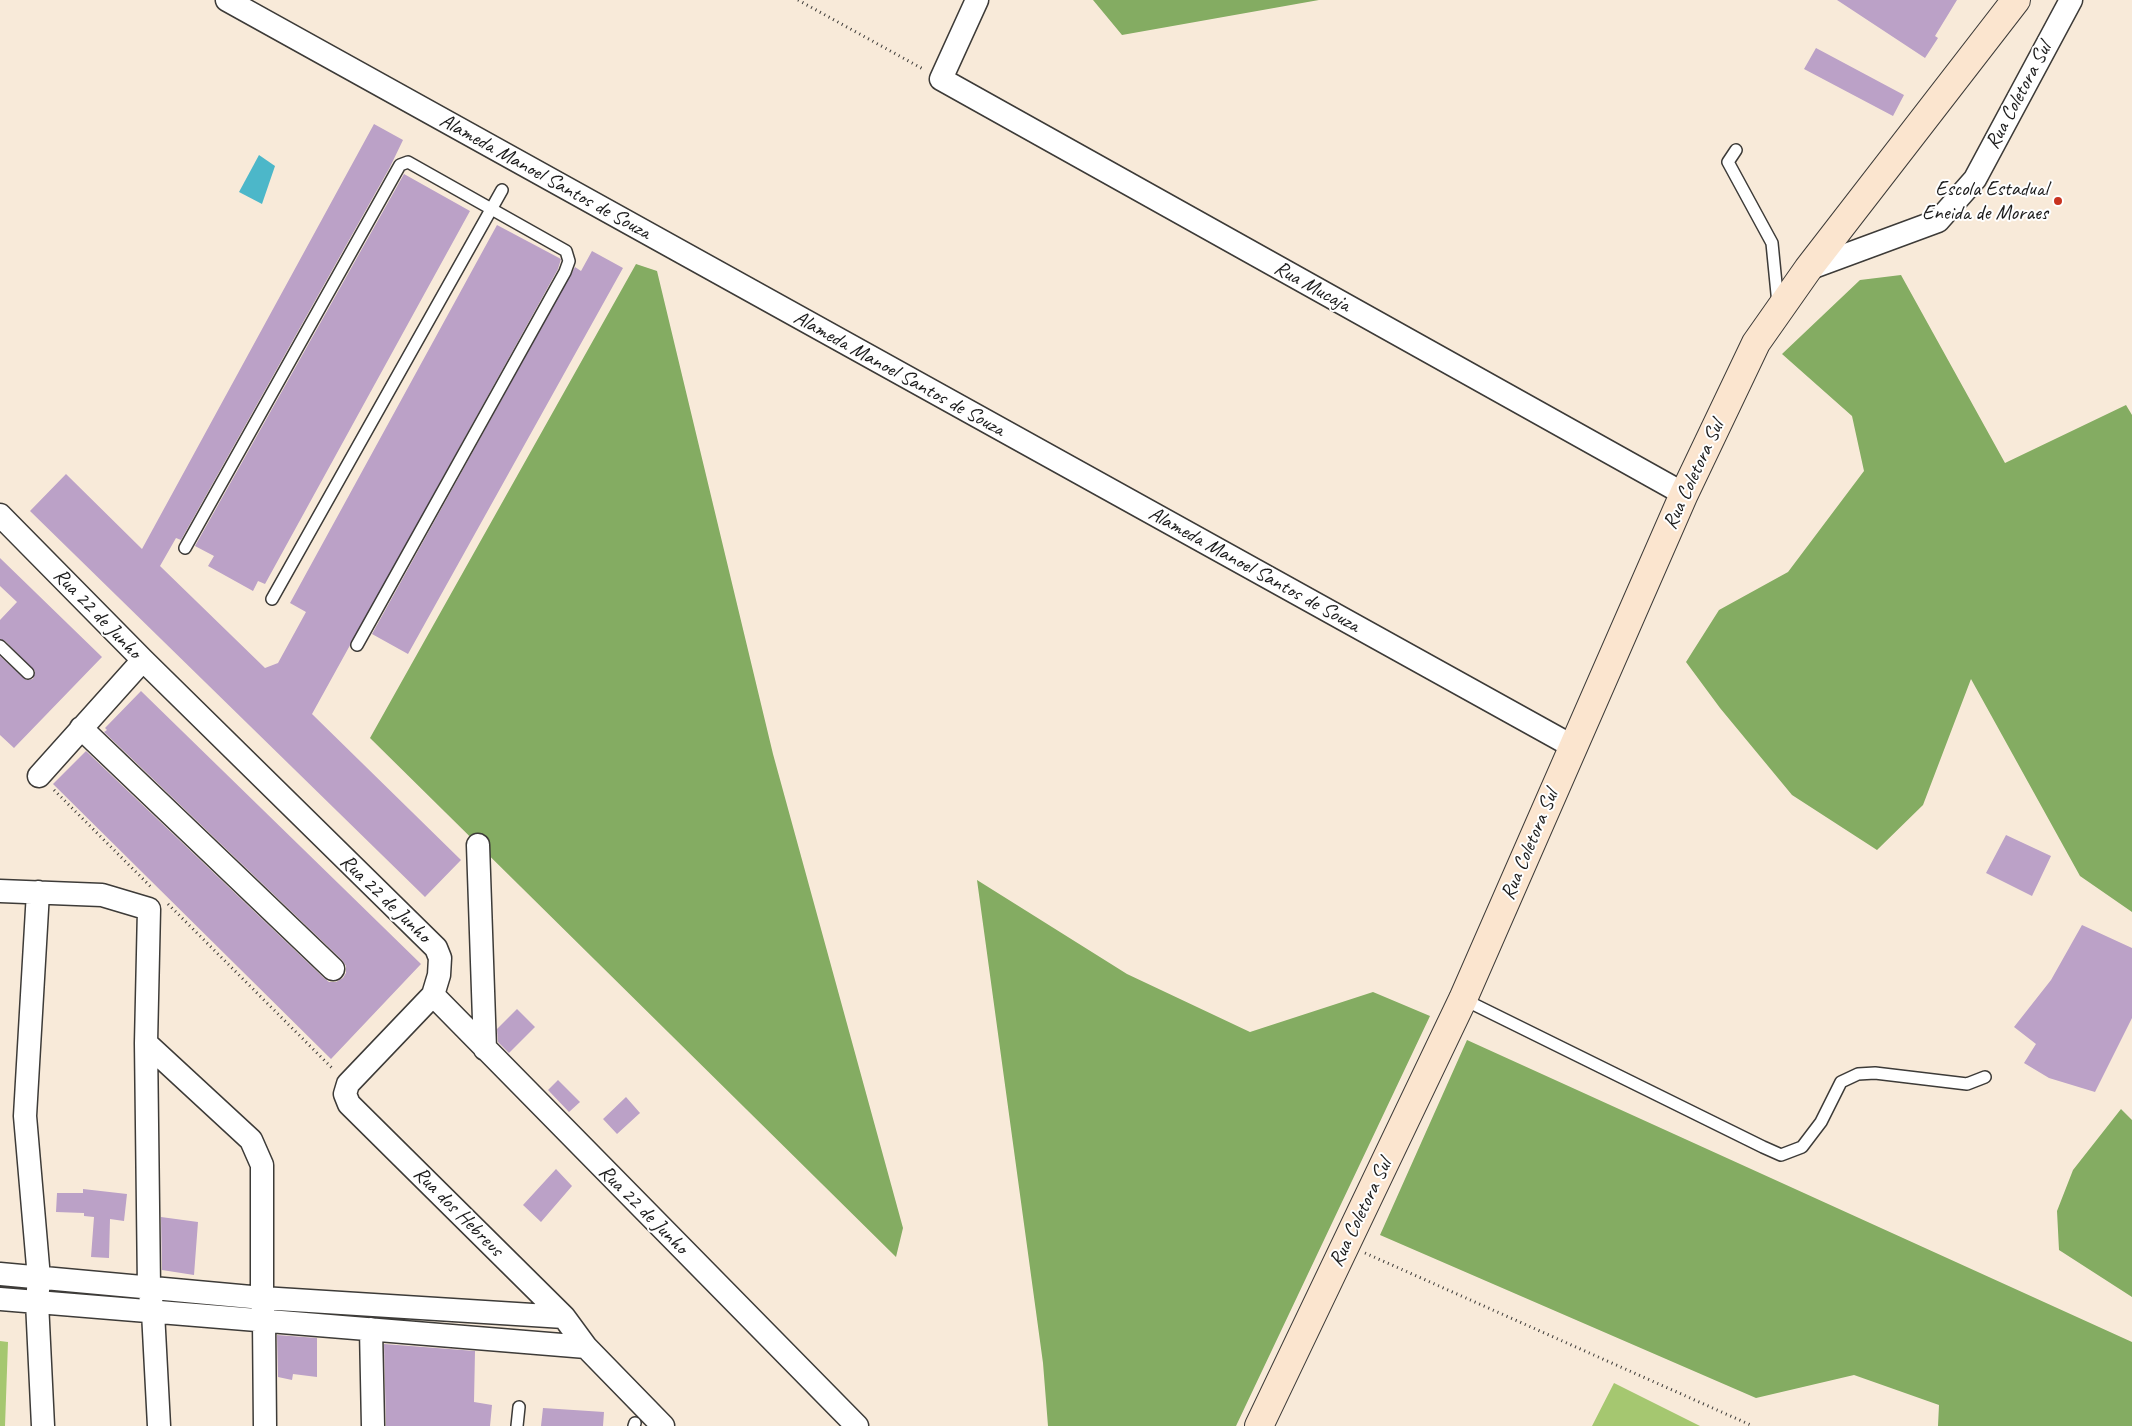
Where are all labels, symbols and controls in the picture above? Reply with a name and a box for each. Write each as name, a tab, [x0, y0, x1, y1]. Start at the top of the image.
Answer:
street label: Rua Coletora Sul	[1980, 38, 2058, 154]
street label: Alameda Manoel Santos de Souza	[435, 108, 655, 246]
place label: Escola Estadual Eneida de Moraes	[1922, 176, 2048, 226]
marker: Escola Estadual Eneida de Moraes	[2052, 195, 2064, 207]
street label: Rua Mucaja	[1269, 256, 1355, 318]
street label: Alameda Manoel Santos de Souza	[789, 305, 1009, 443]
street label: Rua Coletora Sul	[1658, 417, 1730, 533]
street label: Alameda Manoel Santos de Souza	[1144, 501, 1364, 639]
street label: Rua 22 de Junho	[48, 563, 146, 665]
street label: Rua Coletora Sul	[1496, 786, 1564, 904]
street label: Rua 22 de Junho	[334, 850, 436, 948]
street label: Rua Coletora Sul	[1324, 1155, 1398, 1271]
street label: Rua 22 de Junho	[593, 1160, 693, 1260]
street label: Rua dos Hebreus	[408, 1162, 508, 1262]

